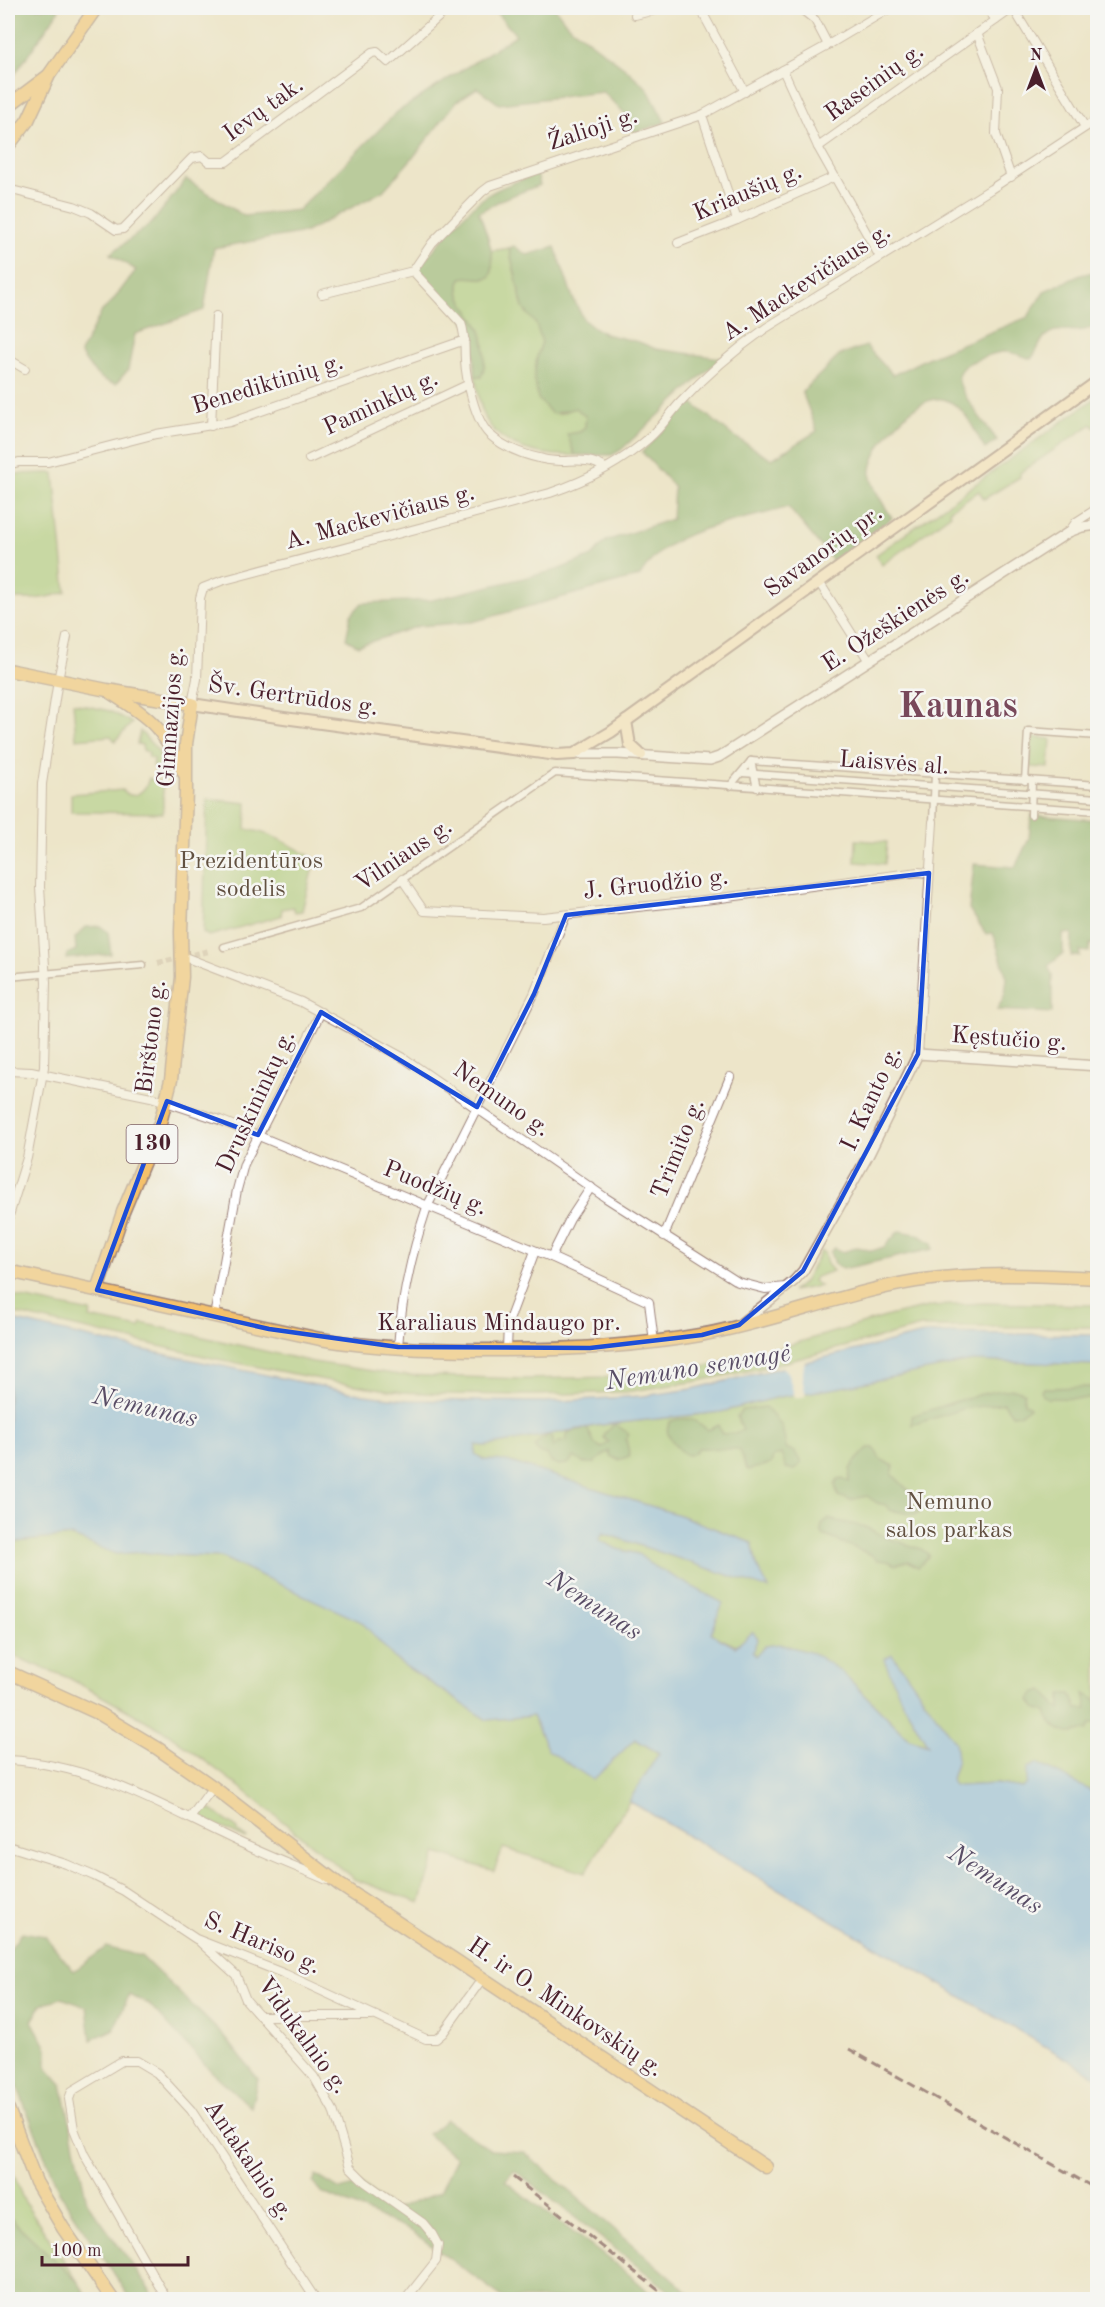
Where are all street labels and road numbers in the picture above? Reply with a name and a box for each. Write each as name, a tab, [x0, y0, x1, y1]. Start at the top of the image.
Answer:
street label: Raseinių g.	[821, 39, 929, 127]
street label: Ievų tak.	[220, 73, 308, 147]
street label: Žalioji g.	[544, 100, 641, 156]
street label: Kriaušių g.	[690, 159, 806, 227]
street label: A. Mackevičiaus g.	[719, 220, 895, 346]
street label: Benediktinių g.	[190, 351, 346, 419]
street label: Paminklų g.	[320, 367, 442, 441]
street label: A. Mackevičiaus g.	[283, 481, 477, 555]
street label: Savanorių pr.	[761, 501, 887, 603]
street label: E. Ožeškienės g.	[818, 565, 974, 677]
street label: Gimnazijos g.	[155, 646, 189, 788]
street label: Šv. Gertrūdos g.	[206, 668, 380, 721]
street label: Laisvės al.	[838, 748, 950, 780]
street label: Vilniaus g.	[351, 815, 457, 897]
street label: J. Gruodžio g.	[582, 865, 730, 905]
street label: Birštono g.	[133, 979, 171, 1095]
street label: Kęstučio g.	[950, 1024, 1068, 1056]
street label: Druskininkų g.	[213, 1027, 301, 1177]
street label: I. Kanto g.	[837, 1043, 907, 1155]
street label: Nemuno g.	[448, 1058, 554, 1142]
street label: Trimito g.	[648, 1096, 710, 1202]
road number: 130	[126, 1125, 178, 1163]
street label: Puodžių g.	[380, 1157, 490, 1221]
street label: Karaliaus Mindaugo pr.	[377, 1312, 621, 1336]
street label: S. Hariso g.	[200, 1909, 324, 1979]
street label: H. ir O. Minkovskių g.	[463, 1934, 667, 2082]
street label: Vidukalnio g.	[252, 1973, 352, 2099]
street label: Antakalnio g.	[199, 2096, 297, 2226]

